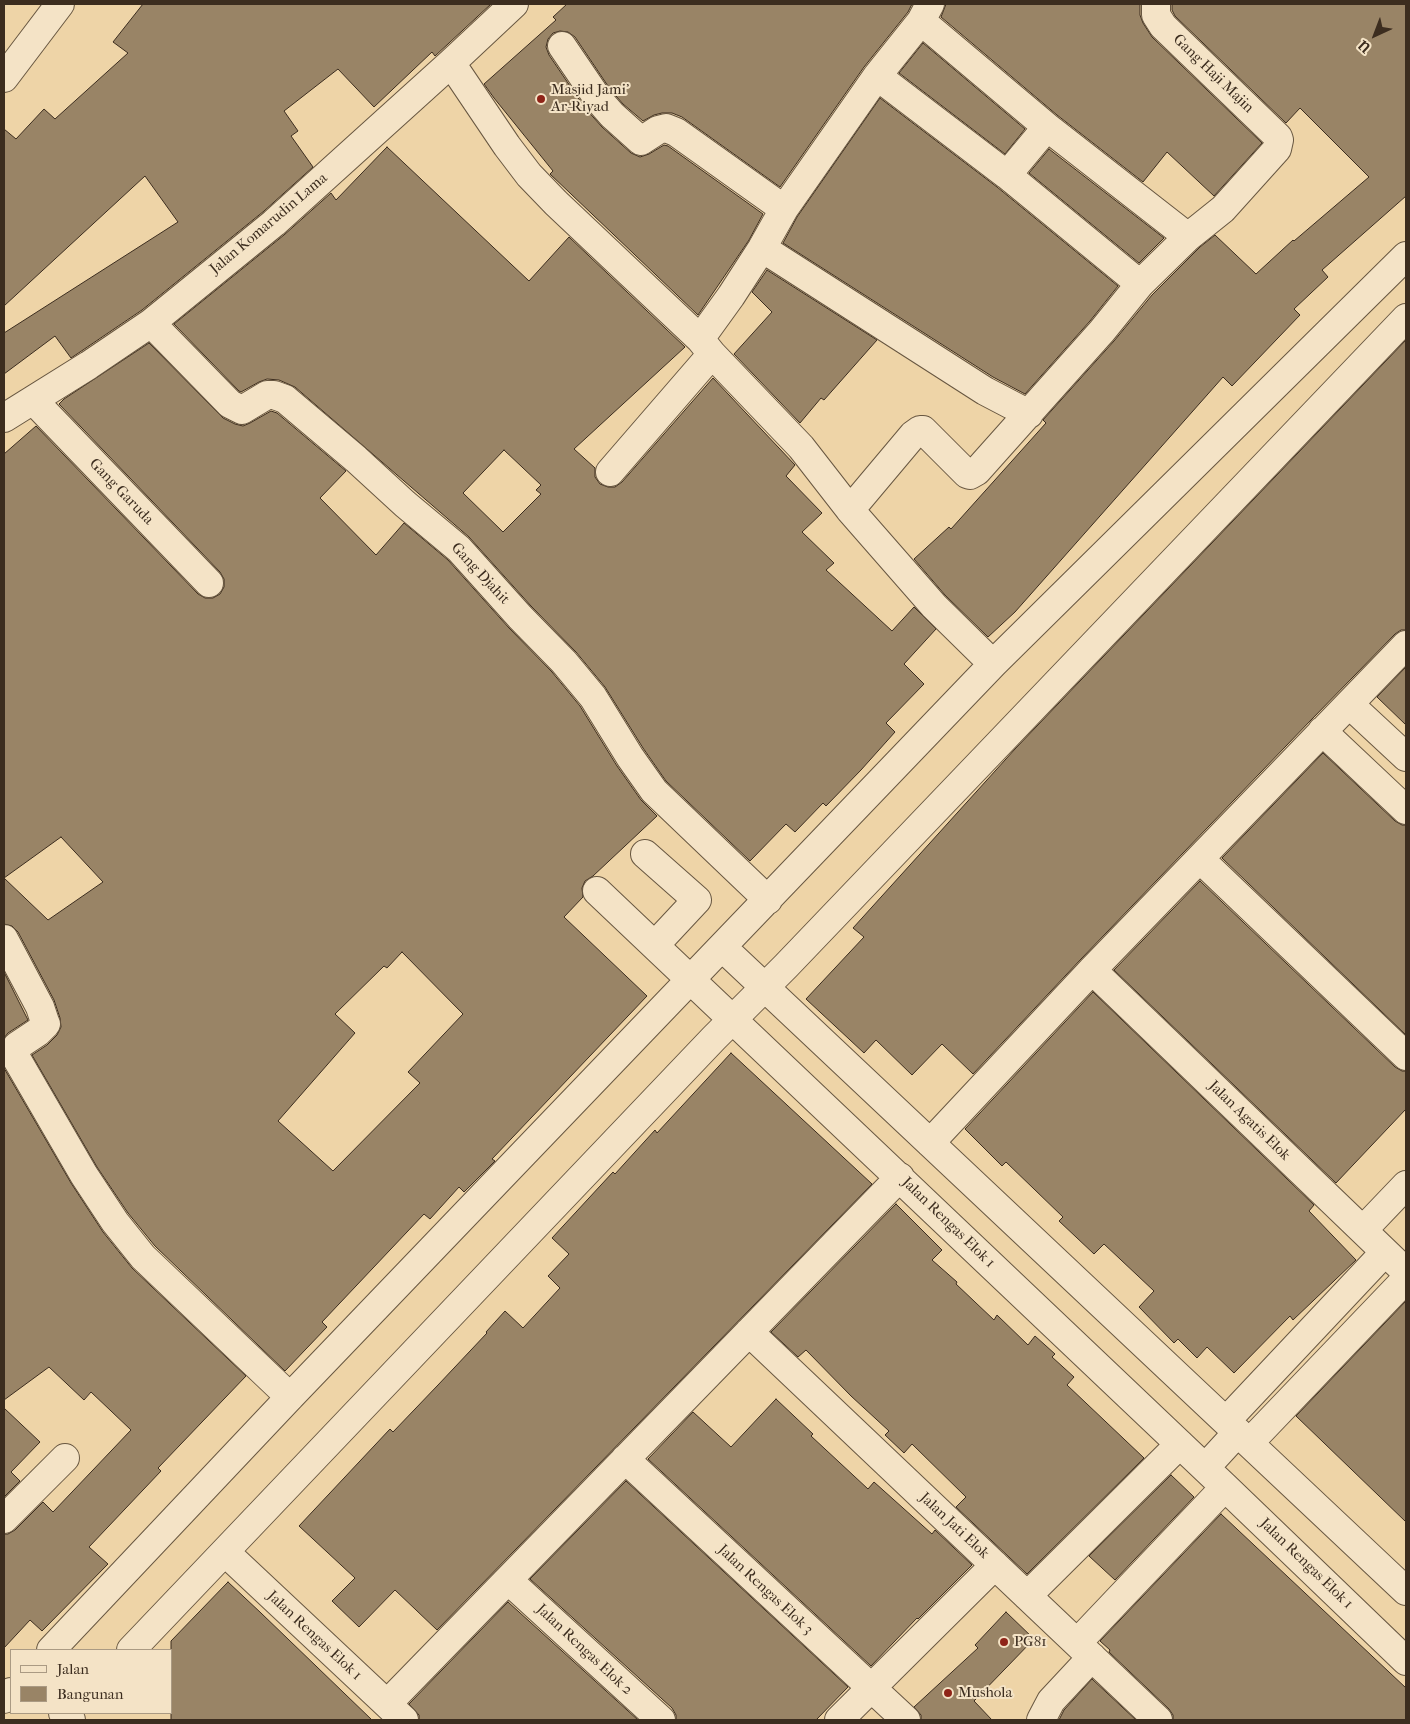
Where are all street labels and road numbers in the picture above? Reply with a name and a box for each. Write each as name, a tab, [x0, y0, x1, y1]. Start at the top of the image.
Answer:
street label: Gang Haji Majin	[1169, 31, 1257, 117]
street label: Jalan Komarudin Lama	[207, 170, 331, 278]
street label: Gang Garuda	[85, 455, 157, 529]
street label: Gang Djahit	[447, 539, 513, 609]
street label: Jalan Agatis Elok	[1204, 1077, 1294, 1165]
street label: Jalan Rengas Elok 1	[898, 1174, 998, 1272]
street label: Jalan Jati Elok	[915, 1489, 993, 1563]
street label: Jalan Rengas Elok 1	[1256, 1515, 1356, 1613]
street label: Jalan Rengas Elok 3	[714, 1541, 816, 1639]
street label: Jalan Rengas Elok 1	[263, 1588, 365, 1684]
street label: Jalan Rengas Elok 2	[532, 1601, 636, 1699]

